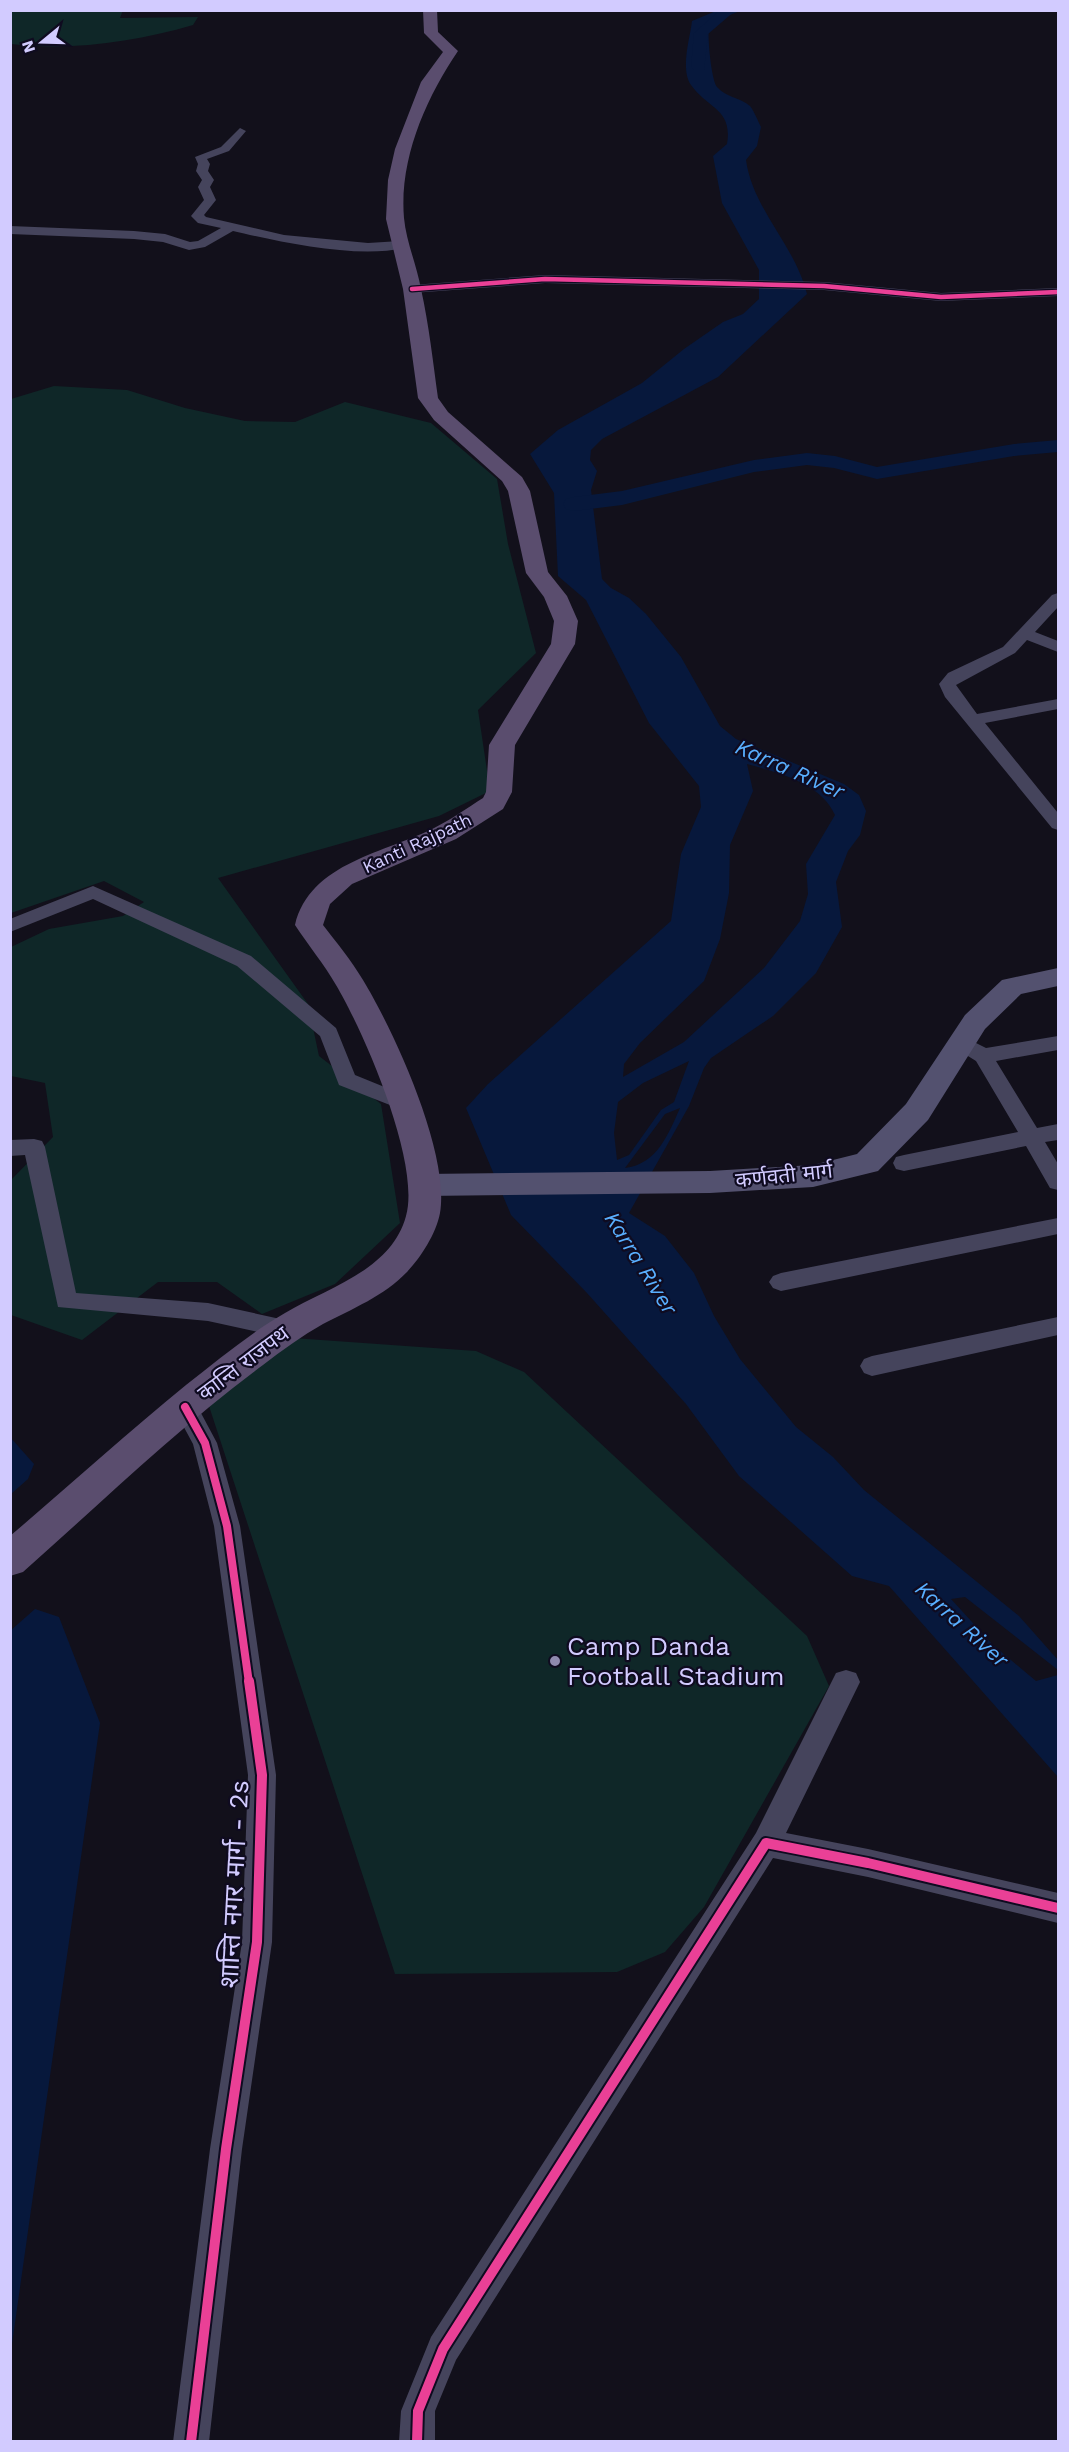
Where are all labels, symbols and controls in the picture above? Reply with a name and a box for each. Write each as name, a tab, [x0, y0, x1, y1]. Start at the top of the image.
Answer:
north arrow	[12, 12, 72, 72]
text: N	[17, 38, 39, 55]
water label: Karra River	[732, 734, 850, 805]
street label: Kanti Rajpath	[359, 809, 475, 877]
street label: कर्णवती मार्ग	[734, 1157, 835, 1193]
water label: Karra River	[600, 1207, 683, 1320]
street label: कान्ति राजपथ	[193, 1320, 294, 1405]
water label: Karra River	[910, 1576, 1015, 1673]
place label: Camp Danda Football Stadium	[567, 1631, 785, 1691]
marker: Camp Danda Football Stadium	[548, 1654, 562, 1668]
street label: शान्ति नगर मार्ग - 2s	[214, 1779, 254, 1989]

